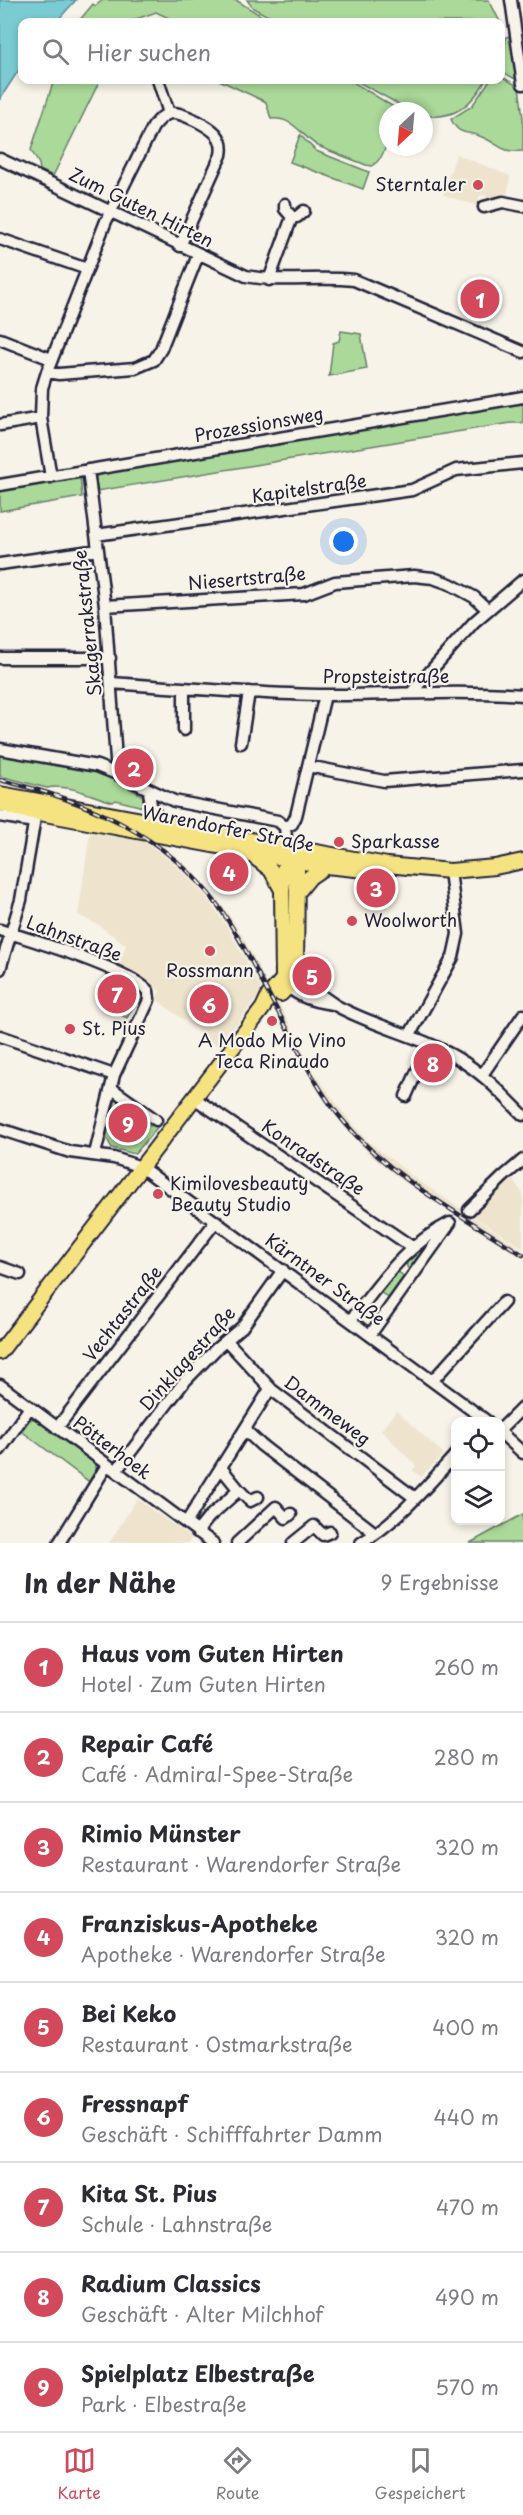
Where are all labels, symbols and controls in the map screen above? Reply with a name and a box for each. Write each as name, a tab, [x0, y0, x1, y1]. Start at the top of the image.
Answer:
search box	[18, 18, 505, 84]
icon: search	[39, 35, 72, 68]
text: Hier suchen	[87, 35, 211, 68]
north arrow	[379, 102, 433, 156]
street label: Zum Guten Hirten	[65, 160, 219, 253]
place label: Sterntaler	[375, 170, 467, 197]
marker: Sterntaler	[471, 178, 485, 192]
pin: 1	[460, 276, 500, 322]
street label: Prozessionsweg	[192, 399, 325, 448]
street label: Kapitelstraße	[250, 466, 368, 509]
your location	[329, 527, 358, 556]
street label: Skagerrakstraße	[65, 549, 108, 698]
street label: Niesertstraße	[187, 559, 307, 596]
street label: Propsteistraße	[323, 662, 449, 689]
pin: 2	[114, 746, 154, 790]
street label: Warendorfer Straße	[140, 798, 317, 857]
place label: Sparkasse	[351, 827, 440, 854]
marker: Sparkasse	[332, 835, 346, 849]
pin: 4	[210, 850, 248, 894]
pin: 3	[356, 866, 395, 910]
place label: Woolworth	[364, 906, 457, 933]
street label: Lahnstraße	[23, 908, 126, 967]
marker: Woolworth	[345, 914, 359, 928]
marker: Rossmann	[203, 944, 217, 958]
pin: 5	[292, 954, 332, 998]
place label: Rossmann	[166, 956, 254, 983]
pin: 7	[98, 972, 136, 1016]
pin: 6	[190, 982, 228, 1026]
place label: St. Pius	[82, 1014, 146, 1041]
marker: A Modo Mio Vino Teca Rinaudo	[265, 1014, 279, 1028]
marker: St. Pius	[63, 1022, 77, 1036]
place label: A Modo Mio Vino Teca Rinaudo	[198, 1026, 346, 1074]
pin: 8	[414, 1040, 452, 1086]
pin: 9	[108, 1100, 148, 1146]
street label: Konradstraße	[257, 1112, 371, 1201]
place label: Kimilovesbeauty Beauty Studio	[170, 1169, 309, 1217]
marker: Kimilovesbeauty Beauty Studio	[151, 1187, 165, 1201]
street label: Kärntner Straße	[260, 1226, 391, 1332]
street label: Vechtastraße	[76, 1259, 168, 1367]
street label: Dinklagestraße	[133, 1300, 241, 1416]
street label: Dammeweg	[279, 1368, 377, 1451]
street label: Pötterhoek	[68, 1408, 158, 1485]
map controls	[451, 1417, 505, 1525]
button: locate	[451, 1417, 505, 1471]
button: layers	[451, 1471, 505, 1525]
text: In der Nähe	[24, 1563, 176, 1602]
text: 9 Ergebnisse	[381, 1567, 499, 1597]
text: Haus vom Guten Hirten	[81, 1636, 344, 1669]
text: 1	[39, 1652, 48, 1682]
text: 260 m	[434, 1652, 499, 1682]
text: Hotel · Zum Guten Hirten	[81, 1669, 326, 1699]
text: Repair Café	[81, 1726, 213, 1759]
text: 2	[36, 1742, 51, 1772]
text: 280 m	[434, 1742, 499, 1772]
text: Café · Admiral-Spee-Straße	[81, 1759, 353, 1789]
text: Rimio Münster	[81, 1816, 241, 1849]
text: 3	[37, 1832, 50, 1862]
text: 320 m	[435, 1832, 499, 1862]
text: Restaurant · Warendorfer Straße	[81, 1849, 401, 1879]
text: Franziskus-Apotheke	[81, 1906, 318, 1939]
text: 4	[37, 1922, 50, 1952]
text: 320 m	[435, 1922, 499, 1952]
text: Apotheke · Warendorfer Straße	[81, 1939, 386, 1969]
text: Bei Keko	[81, 1996, 176, 2029]
text: 5	[37, 2012, 50, 2042]
text: 400 m	[432, 2012, 499, 2042]
text: Restaurant · Ostmarkstraße	[81, 2029, 353, 2059]
text: Fressnapf	[81, 2086, 188, 2119]
text: 6	[36, 2102, 51, 2132]
text: 440 m	[434, 2102, 499, 2132]
text: Geschäft · Schifffahrter Damm	[81, 2119, 382, 2149]
text: Kita St. Pius	[81, 2176, 217, 2209]
text: 7	[38, 2192, 49, 2222]
text: 470 m	[436, 2192, 499, 2222]
text: Schule · Lahnstraße	[81, 2209, 272, 2239]
text: Radium Classics	[81, 2266, 261, 2299]
text: 8	[37, 2282, 50, 2312]
text: 490 m	[435, 2282, 499, 2312]
text: Geschäft · Alter Milchhof	[81, 2299, 323, 2329]
text: Spielplatz Elbestraße	[81, 2356, 315, 2389]
text: 9	[38, 2372, 49, 2402]
text: 570 m	[435, 2372, 499, 2402]
text: Park · Elbestraße	[81, 2389, 247, 2419]
tab: Karte	[57, 2444, 101, 2504]
tab: Route	[216, 2444, 260, 2504]
tab: Gespeichert	[375, 2444, 466, 2504]

